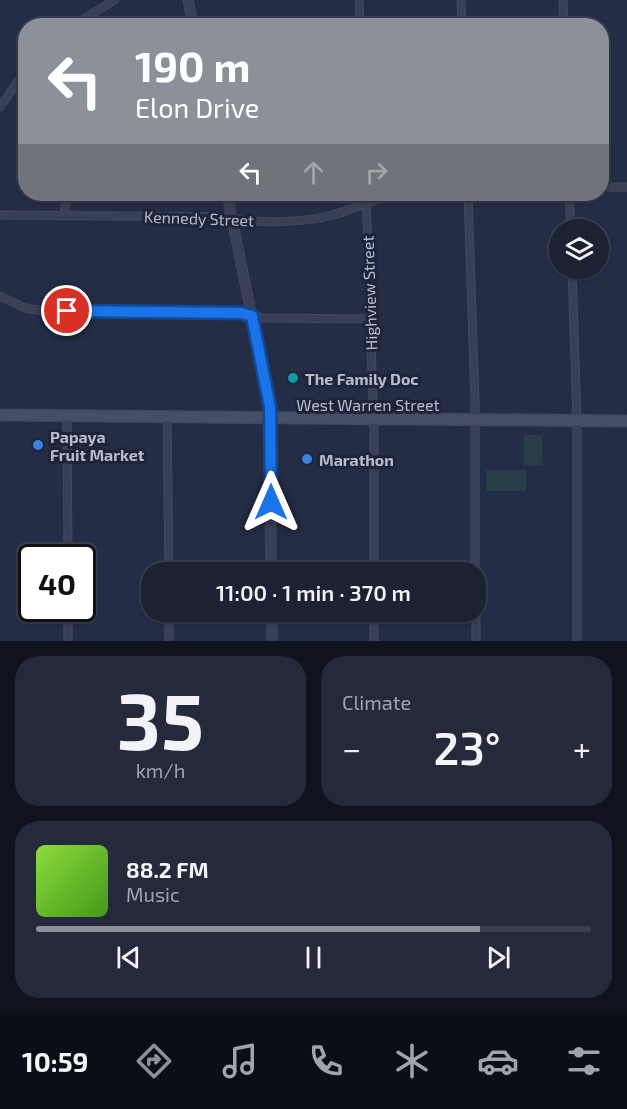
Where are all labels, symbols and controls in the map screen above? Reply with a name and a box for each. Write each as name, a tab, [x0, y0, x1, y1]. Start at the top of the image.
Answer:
text: 190 m	[135, 40, 251, 90]
icon: left	[36, 42, 114, 120]
text: Elon Drive	[135, 91, 259, 123]
icon: left	[234, 156, 267, 189]
icon: ahead	[297, 156, 330, 189]
icon: right	[360, 156, 393, 189]
street label: Kennedy Street	[144, 207, 254, 229]
map controls	[549, 219, 609, 279]
button: layers	[549, 219, 609, 279]
street label: Highview Street	[358, 235, 380, 351]
pin	[41, 285, 92, 336]
icon: arrive	[50, 294, 83, 327]
place label: The Family Doc	[305, 369, 418, 389]
marker: The Family Doc	[286, 371, 300, 385]
street label: West Warren Street	[296, 395, 440, 414]
place label: Papaya Fruit Market	[50, 427, 145, 464]
marker: Papaya Fruit Market	[31, 438, 45, 452]
place label: Marathon	[319, 450, 394, 469]
marker: Marathon	[300, 452, 314, 466]
position arrow	[239, 470, 303, 534]
speed limit sign: 40	[18, 544, 96, 622]
text: 11:00 · 1 min · 370 m	[216, 579, 411, 605]
text: 35	[117, 672, 204, 766]
text: Climate	[342, 690, 411, 714]
text: 23°	[434, 720, 501, 774]
text: −	[342, 728, 361, 768]
text: +	[573, 728, 591, 768]
text: km/h	[136, 758, 185, 782]
text: 88.2 FM	[126, 856, 209, 882]
text: Music	[126, 882, 180, 906]
icon: previous	[112, 941, 145, 974]
icon: pause	[297, 941, 330, 974]
icon: next	[482, 941, 515, 974]
icon: directions	[133, 1040, 175, 1082]
icon: music	[219, 1040, 261, 1082]
icon: phone	[305, 1040, 347, 1082]
icon: climate	[391, 1040, 433, 1082]
icon: car	[477, 1040, 519, 1082]
icon: filters	[563, 1040, 605, 1082]
text: 10:59	[22, 1045, 89, 1077]

